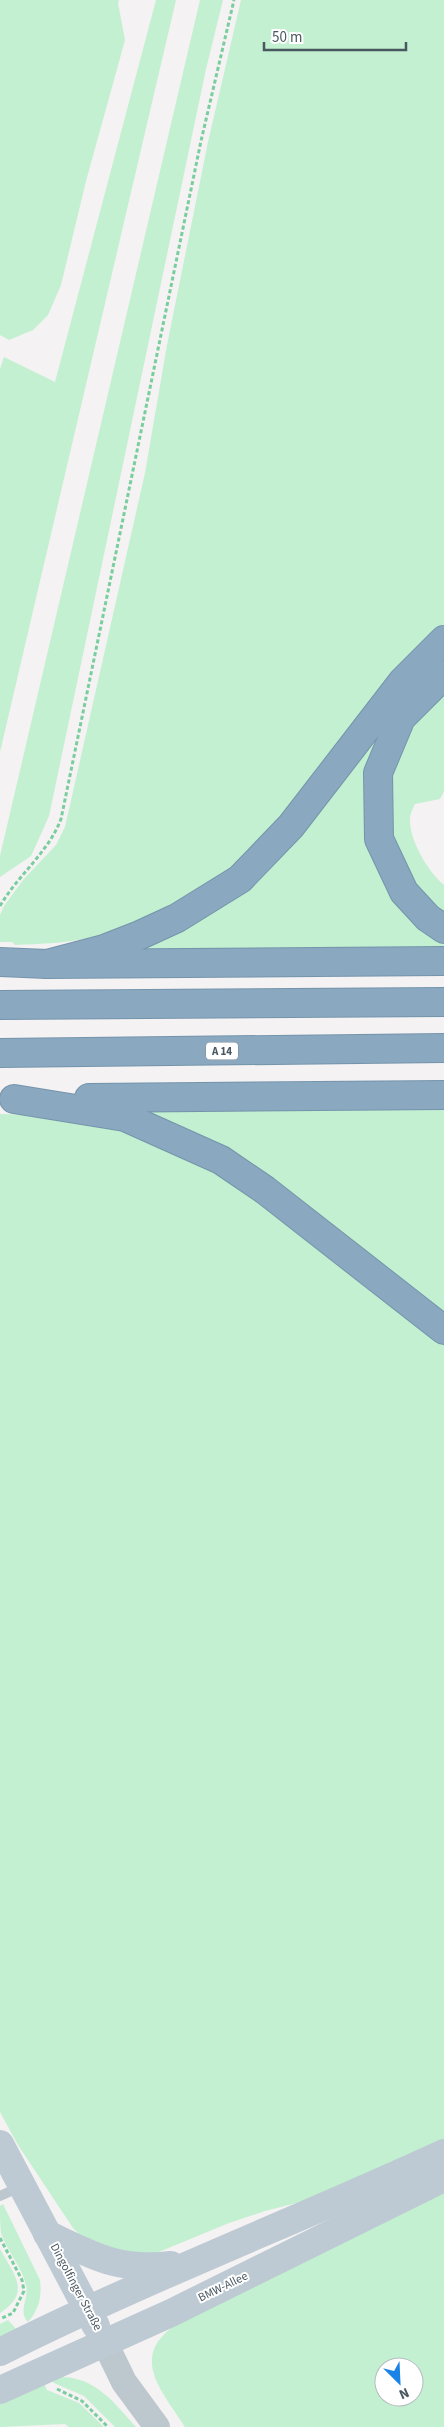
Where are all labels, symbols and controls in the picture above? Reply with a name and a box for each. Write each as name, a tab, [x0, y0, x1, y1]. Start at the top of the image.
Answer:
scale bar	[264, 20, 406, 52]
text: 50 m	[272, 27, 302, 48]
road number: A 14	[206, 1042, 238, 1060]
street label: Dingolfinger Straße	[46, 2240, 106, 2334]
street label: BMW-Allee	[195, 2268, 251, 2306]
north arrow	[374, 2357, 424, 2407]
text: N	[396, 2382, 412, 2404]

